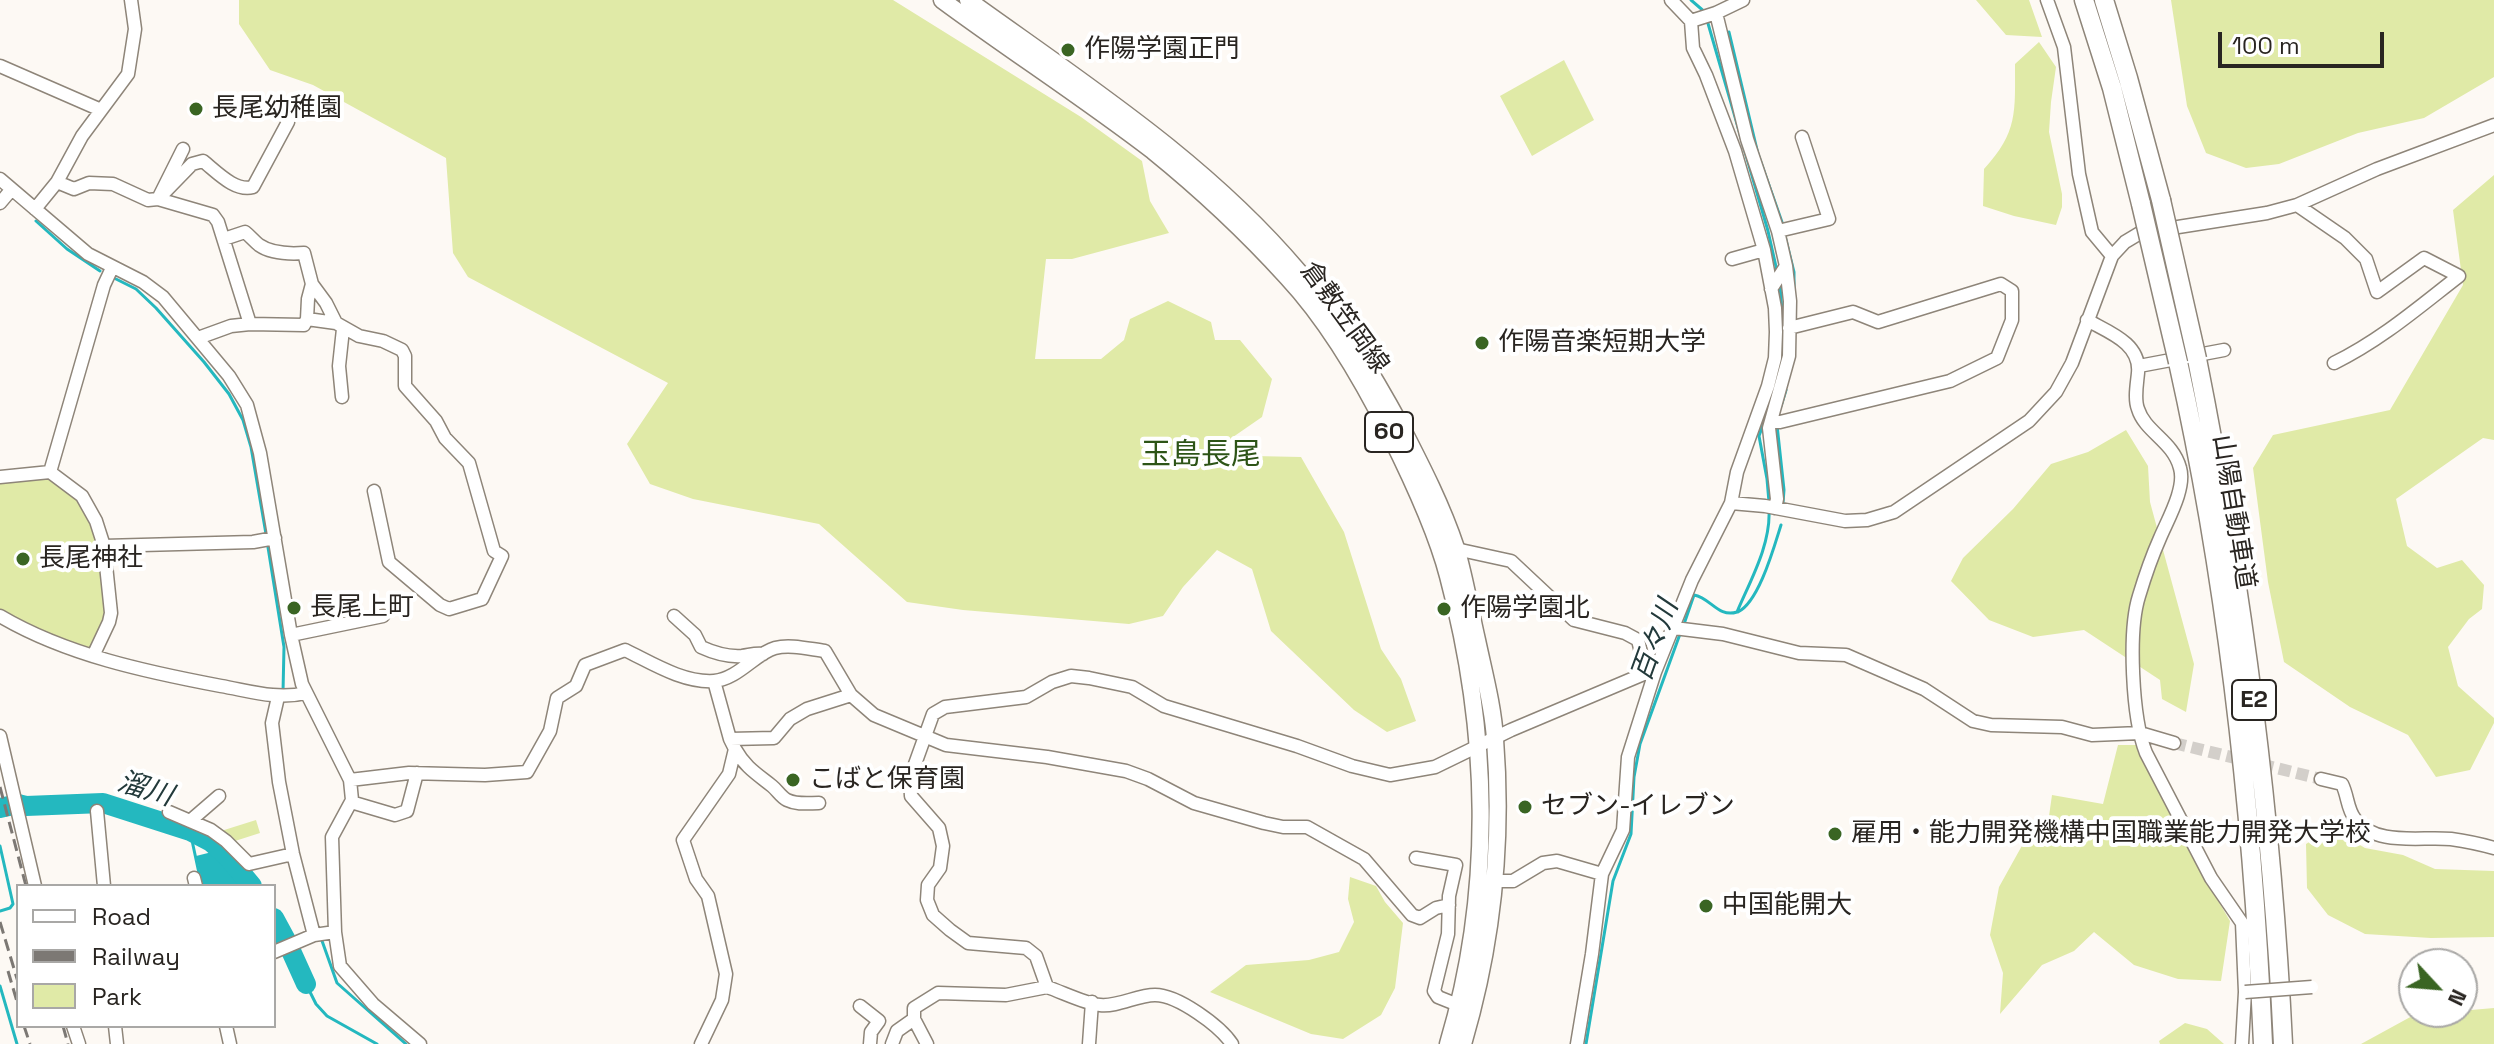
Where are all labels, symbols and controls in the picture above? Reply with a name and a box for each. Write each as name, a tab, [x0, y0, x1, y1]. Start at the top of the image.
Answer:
scale bar	[2222, 16, 2388, 66]
text: 100 m	[2232, 30, 2300, 61]
place label: 作陽学園正門	[1084, 34, 1240, 66]
marker: 作陽学園正門	[1059, 41, 1077, 59]
place label: 長尾幼稚園	[212, 93, 342, 125]
marker: 長尾幼稚園	[187, 100, 205, 118]
street label: 倉敷笠岡線	[1293, 256, 1395, 380]
place label: 作陽音楽短期大学	[1498, 327, 1706, 359]
marker: 作陽音楽短期大学	[1473, 334, 1491, 352]
road number: 60	[1365, 412, 1413, 452]
street label: 山陽自動車道	[2205, 433, 2261, 591]
district label: 玉島長尾	[1141, 438, 1261, 474]
place label: 長尾神社	[39, 543, 143, 575]
marker: 長尾神社	[14, 550, 32, 568]
place label: 長尾上町	[310, 592, 414, 624]
place label: 作陽学園北	[1460, 593, 1590, 625]
water label: 百々川	[1626, 596, 1686, 686]
marker: 長尾上町	[285, 599, 303, 617]
marker: 作陽学園北	[1435, 600, 1453, 618]
road number: E2	[2232, 680, 2276, 720]
place label: こばと保育園	[809, 764, 965, 796]
water label: 溜川	[113, 766, 177, 814]
marker: こばと保育園	[784, 771, 802, 789]
place label: セブン-イレブン	[1541, 791, 1735, 823]
marker: セブン-イレブン	[1516, 798, 1534, 816]
place label: 雇用・能力開発機構中国職業能力開発大学校	[1851, 818, 2371, 850]
marker: 雇用・能力開発機構中国職業能力開発大学校	[1826, 825, 1844, 843]
legend	[16, 884, 276, 1028]
place label: 中国能開大	[1722, 890, 1852, 922]
marker: 中国能開大	[1697, 897, 1715, 915]
text: Road	[92, 901, 151, 932]
text: Railway	[92, 941, 180, 972]
north arrow	[2398, 948, 2478, 1028]
text: Park	[92, 981, 142, 1012]
text: N	[2442, 985, 2474, 1010]

